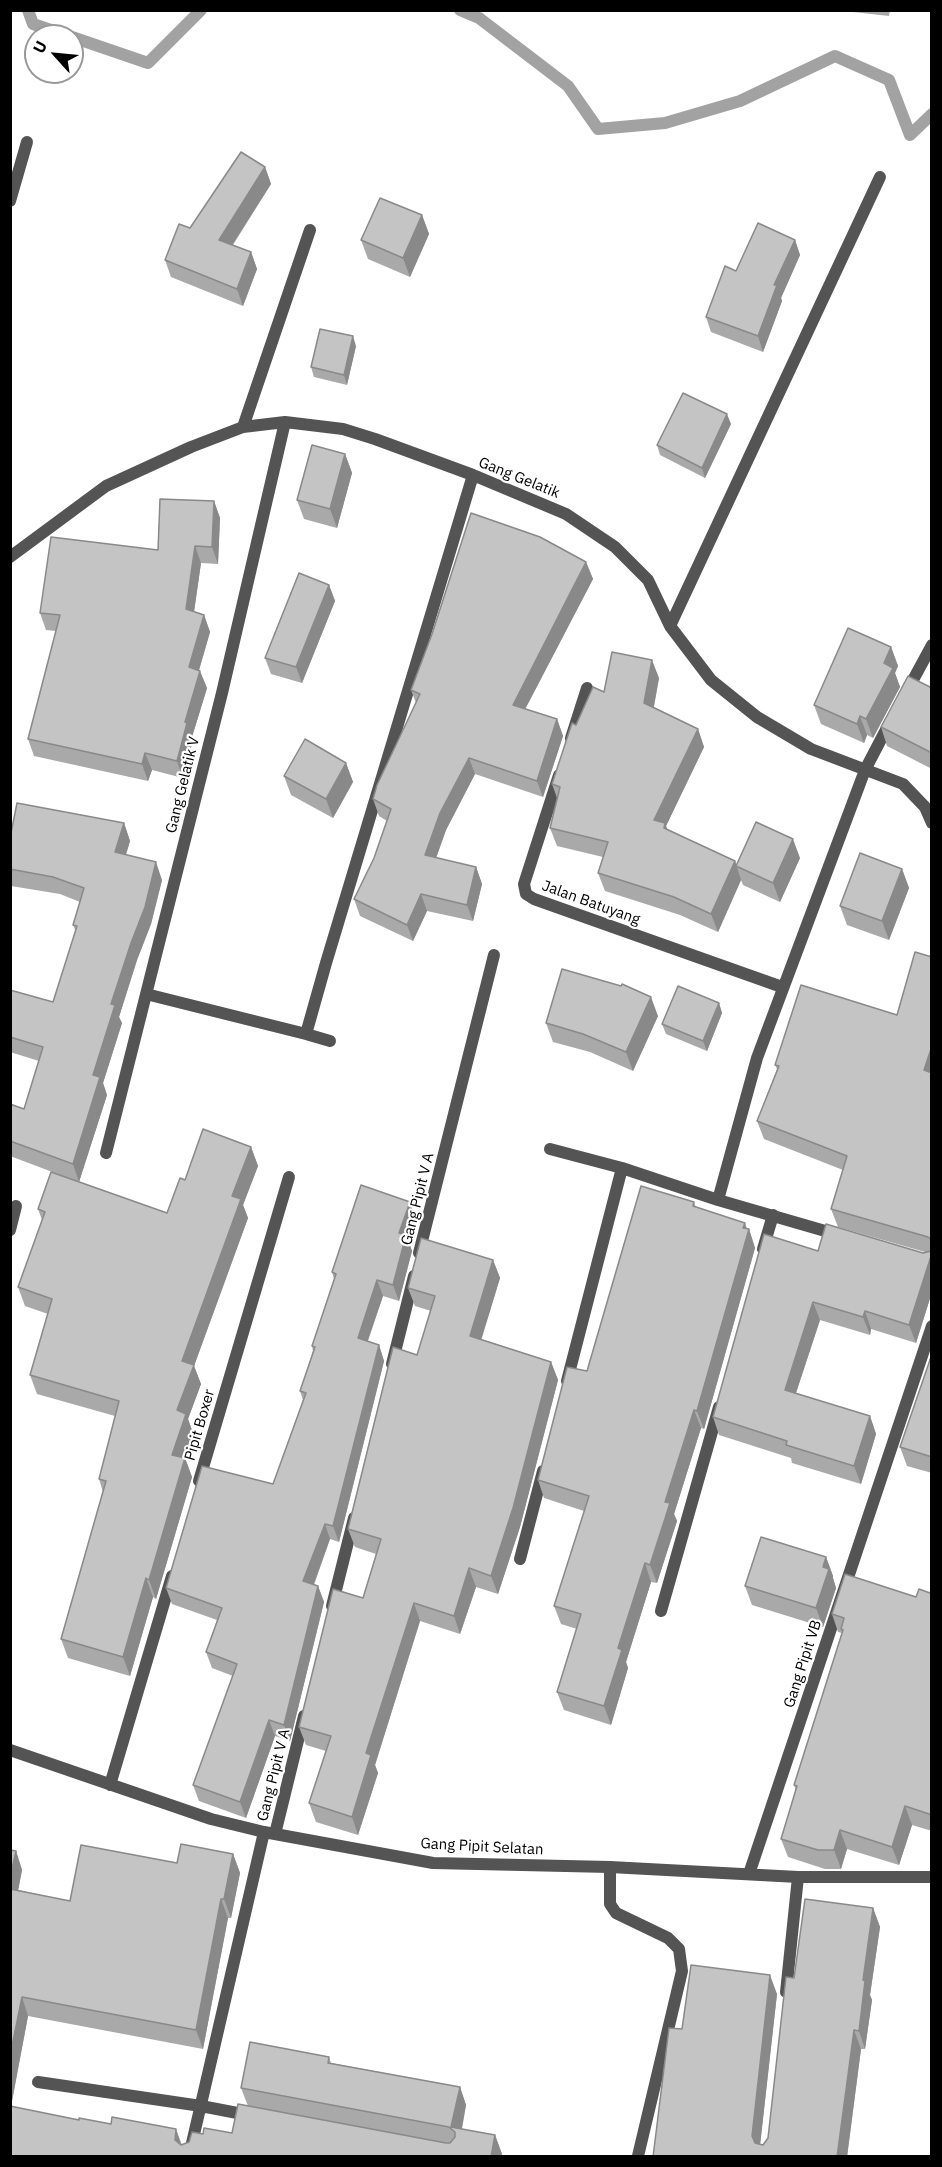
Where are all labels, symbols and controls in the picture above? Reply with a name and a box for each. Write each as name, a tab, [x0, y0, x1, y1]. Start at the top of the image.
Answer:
north arrow	[24, 24, 84, 84]
text: U	[28, 37, 51, 56]
street label: Gang Gelatik	[476, 454, 562, 502]
street label: Gang Gelatik V	[162, 735, 204, 835]
street label: Jalan Batuyang	[539, 877, 643, 929]
street label: Gang Pipit V A	[398, 1151, 438, 1247]
street label: Pipit Boxer	[181, 1387, 219, 1463]
street label: Gang Pipit VB	[780, 1618, 826, 1710]
street label: Gang Pipit V A	[254, 1727, 294, 1823]
street label: Gang Pipit Selatan	[420, 1835, 544, 1859]

